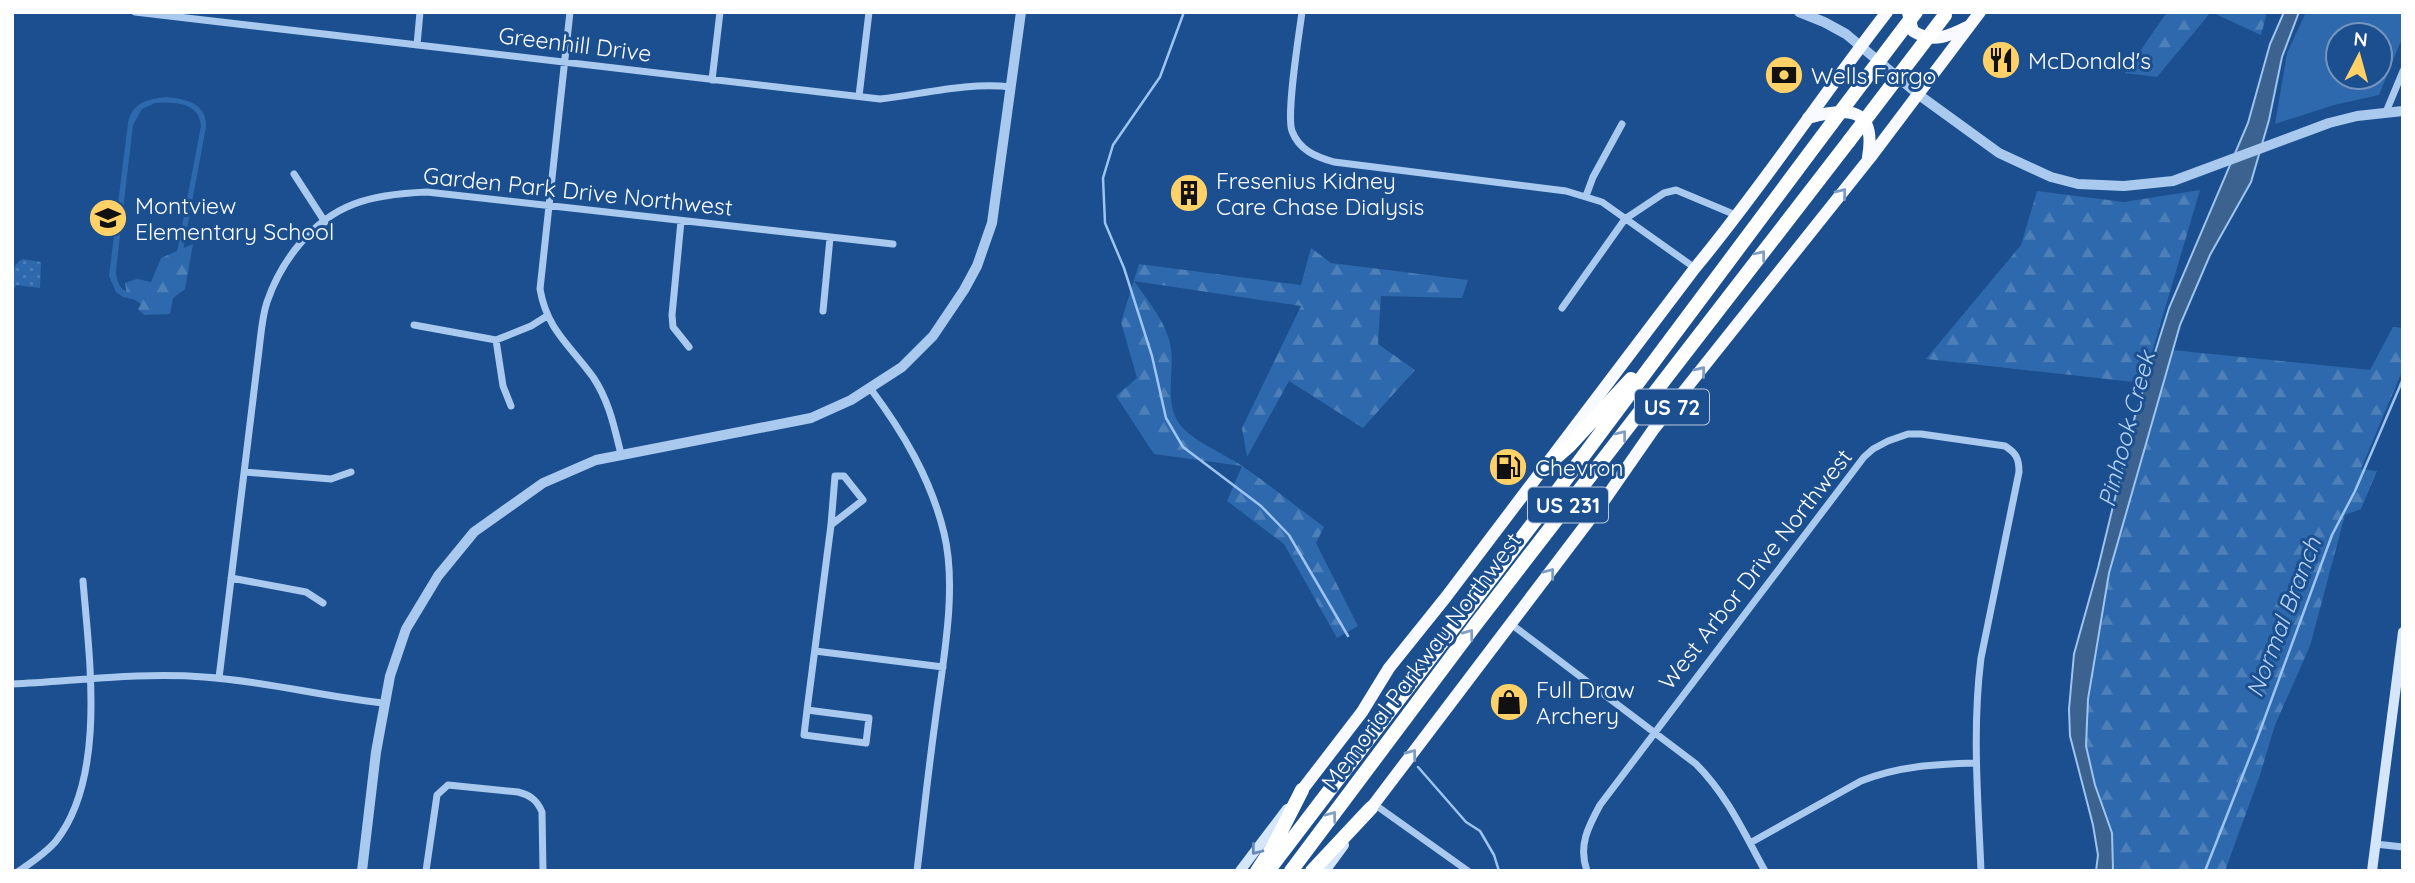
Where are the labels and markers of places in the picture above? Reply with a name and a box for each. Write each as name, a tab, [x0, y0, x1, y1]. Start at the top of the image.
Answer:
restaurant icon: McDonald's	[1980, 39, 2022, 81]
place label: McDonald's	[2028, 46, 2151, 75]
bank icon: Wells Fargo	[1763, 54, 1805, 96]
place label: Wells Fargo	[1811, 61, 1936, 90]
place label: Fresenius Kidney Care Chase Dialysis	[1216, 166, 1424, 221]
building icon: Fresenius Kidney Care Chase Dialysis	[1168, 172, 1210, 214]
place label: Montview Elementary School	[135, 191, 334, 246]
school or university icon: Montview Elementary School	[87, 197, 129, 239]
fuel station icon: Chevron	[1487, 446, 1529, 488]
place label: Chevron	[1535, 453, 1624, 482]
place label: Full Draw Archery	[1536, 675, 1635, 730]
shop icon: Full Draw Archery	[1488, 681, 1530, 723]

